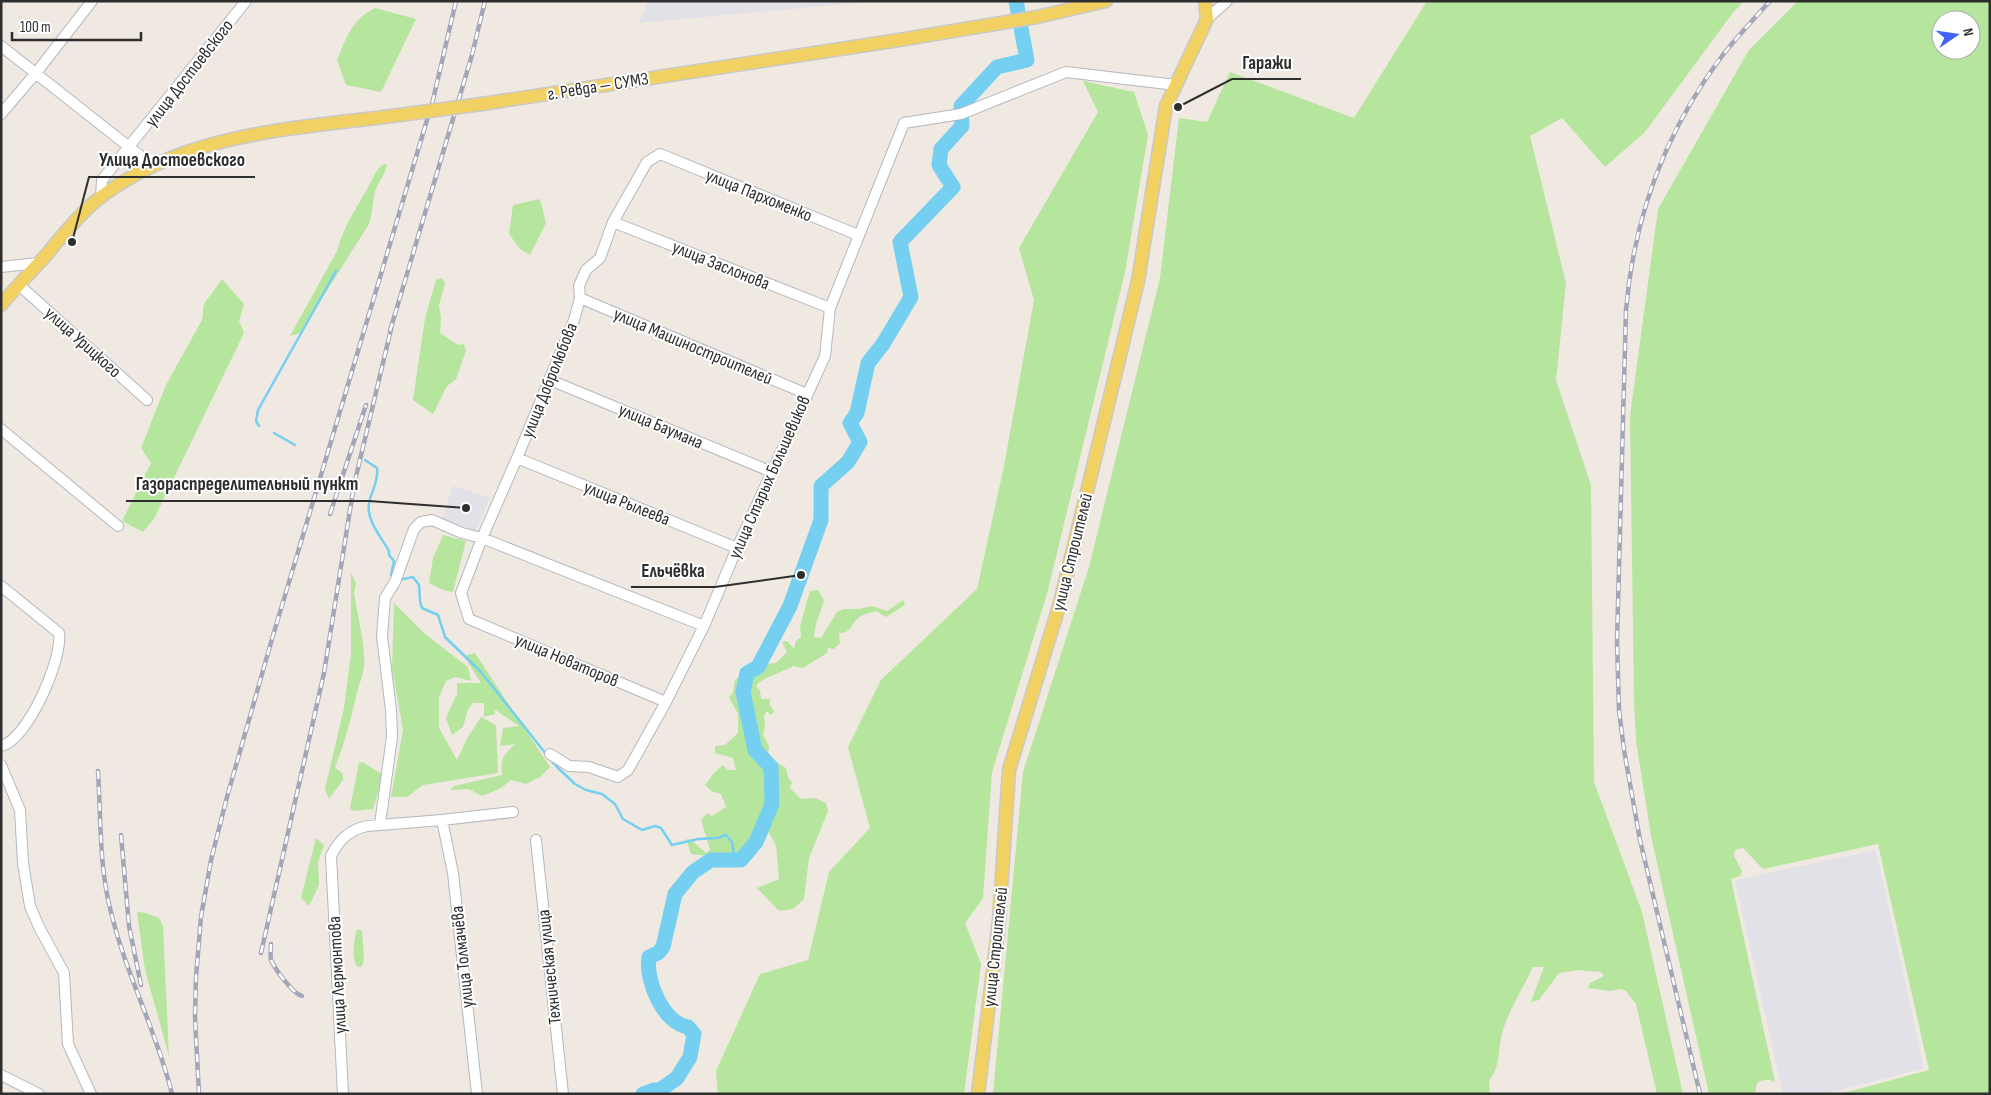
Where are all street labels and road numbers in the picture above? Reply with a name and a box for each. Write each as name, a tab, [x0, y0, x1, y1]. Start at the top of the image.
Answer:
street label: улица Достоевского	[141, 15, 238, 131]
street label: г. Ревда — СУМЗ	[546, 68, 650, 105]
street label: улица Пархоменко	[703, 165, 815, 226]
street label: улица Заслонова	[669, 236, 773, 295]
street label: улица Урицкого	[40, 303, 125, 382]
street label: улица Машиностроителей	[610, 303, 775, 389]
street label: улица Добролюбова	[517, 319, 582, 441]
street label: улица Старых Большевиков	[724, 392, 815, 562]
street label: улица Баумана	[615, 399, 706, 454]
street label: улица Рылеева	[581, 477, 673, 530]
street label: улица Строителей	[1048, 491, 1097, 613]
street label: улица Новаторов	[512, 629, 622, 692]
street label: улица Строителей	[979, 886, 1012, 1008]
street label: улица Толмачёва	[447, 905, 478, 1009]
street label: Техническая улица	[533, 908, 566, 1025]
street label: улица Лермонтова	[324, 916, 351, 1034]

